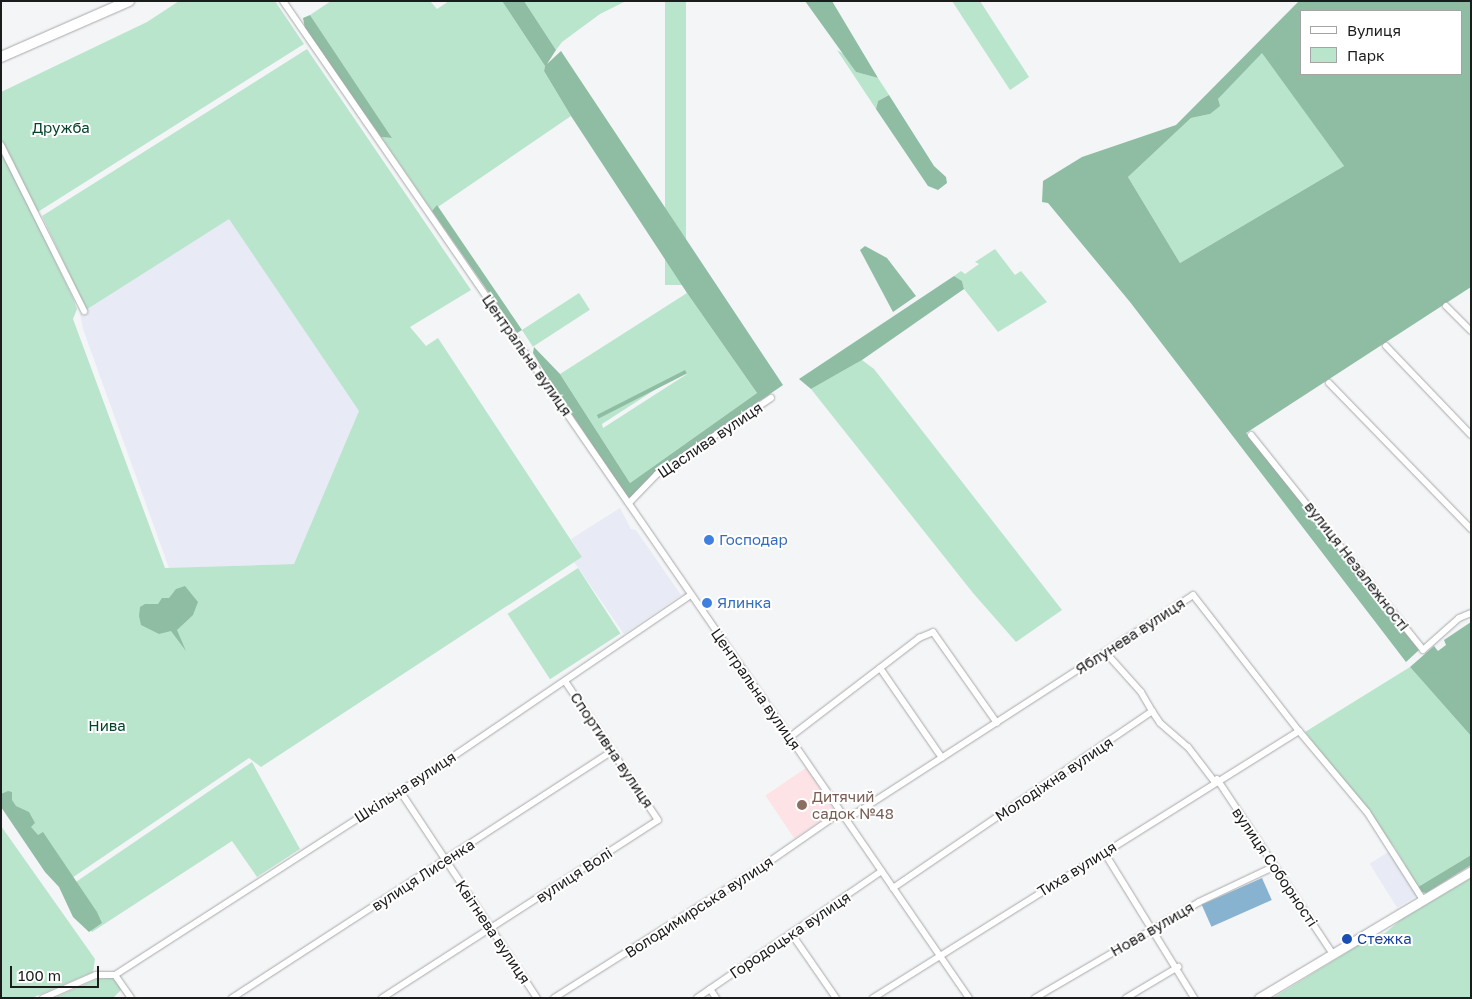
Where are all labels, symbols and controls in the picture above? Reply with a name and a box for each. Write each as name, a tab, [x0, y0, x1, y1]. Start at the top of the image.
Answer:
legend	[1300, 10, 1462, 75]
text: Вулиця	[1347, 21, 1401, 39]
text: Парк	[1347, 46, 1385, 64]
park label: Дружба	[32, 119, 90, 137]
street label: Центральна вулиця	[478, 291, 576, 419]
street label: Щаслива вулиця	[654, 398, 766, 482]
street label: вулиця Незалежності	[1301, 498, 1413, 634]
place label: Господар	[719, 531, 788, 549]
marker: Господар	[703, 534, 715, 546]
place label: Ялинка	[717, 594, 771, 612]
street label: Яблунева вулиця	[1072, 594, 1188, 678]
marker: Ялинка	[701, 597, 713, 609]
street label: Центральна вулиця	[707, 625, 805, 753]
street label: Спортивна вулиця	[567, 689, 657, 811]
park label: Нива	[88, 717, 126, 735]
street label: Молодіжна вулиця	[992, 733, 1116, 825]
street label: Шкільна вулиця	[351, 747, 459, 827]
place label: Дитячий садок №48	[812, 787, 894, 822]
marker: Дитячий садок №48	[796, 799, 808, 811]
street label: вулиця Соборності	[1228, 804, 1322, 930]
street label: вулиця Лисенка	[368, 835, 478, 915]
street label: Тиха вулиця	[1034, 838, 1120, 900]
street label: вулиця Волі	[532, 844, 616, 906]
street label: Володимирська вулиця	[622, 852, 776, 962]
street label: Квітнева вулиця	[452, 877, 534, 987]
street label: Городоцька вулиця	[726, 888, 854, 982]
street label: Нова вулиця	[1107, 898, 1197, 960]
place label: Стежка	[1357, 930, 1412, 948]
marker: Стежка	[1341, 933, 1353, 945]
scale bar	[12, 956, 101, 988]
text: 100 m	[18, 966, 61, 984]

